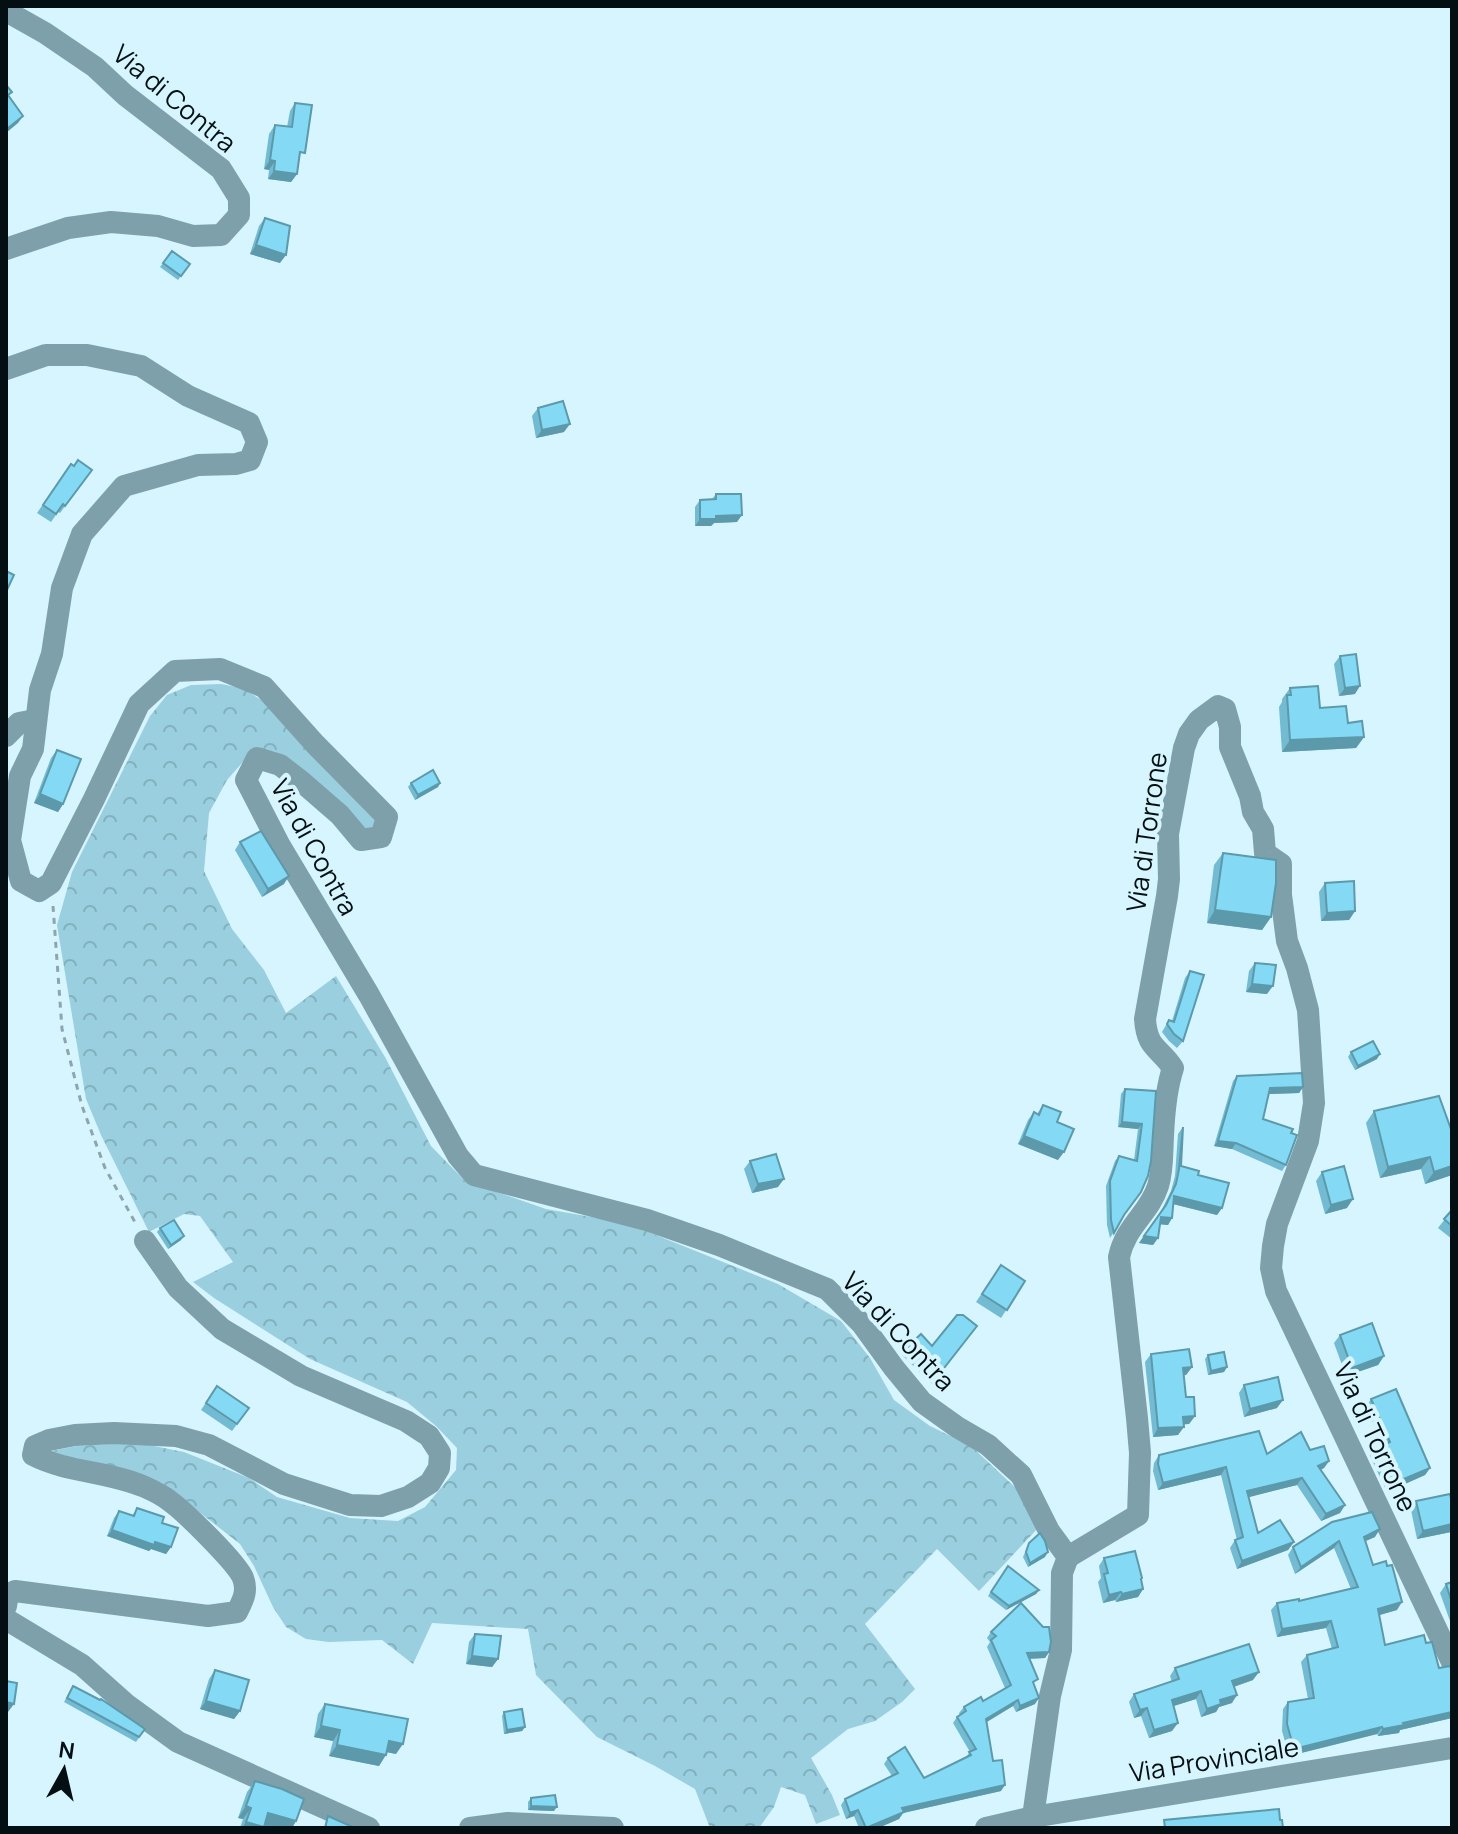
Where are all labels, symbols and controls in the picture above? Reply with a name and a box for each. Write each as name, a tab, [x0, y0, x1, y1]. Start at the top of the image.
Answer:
street label: Via di Contra	[106, 36, 244, 160]
street label: Via di Torrone	[1117, 750, 1175, 914]
street label: Via di Contra	[263, 772, 367, 922]
street label: Via di Contra	[834, 1264, 964, 1398]
street label: Via di Torrone	[1326, 1357, 1426, 1517]
street label: Via Provinciale	[1127, 1728, 1301, 1790]
north arrow	[24, 1730, 104, 1810]
text: N	[57, 1734, 77, 1766]

